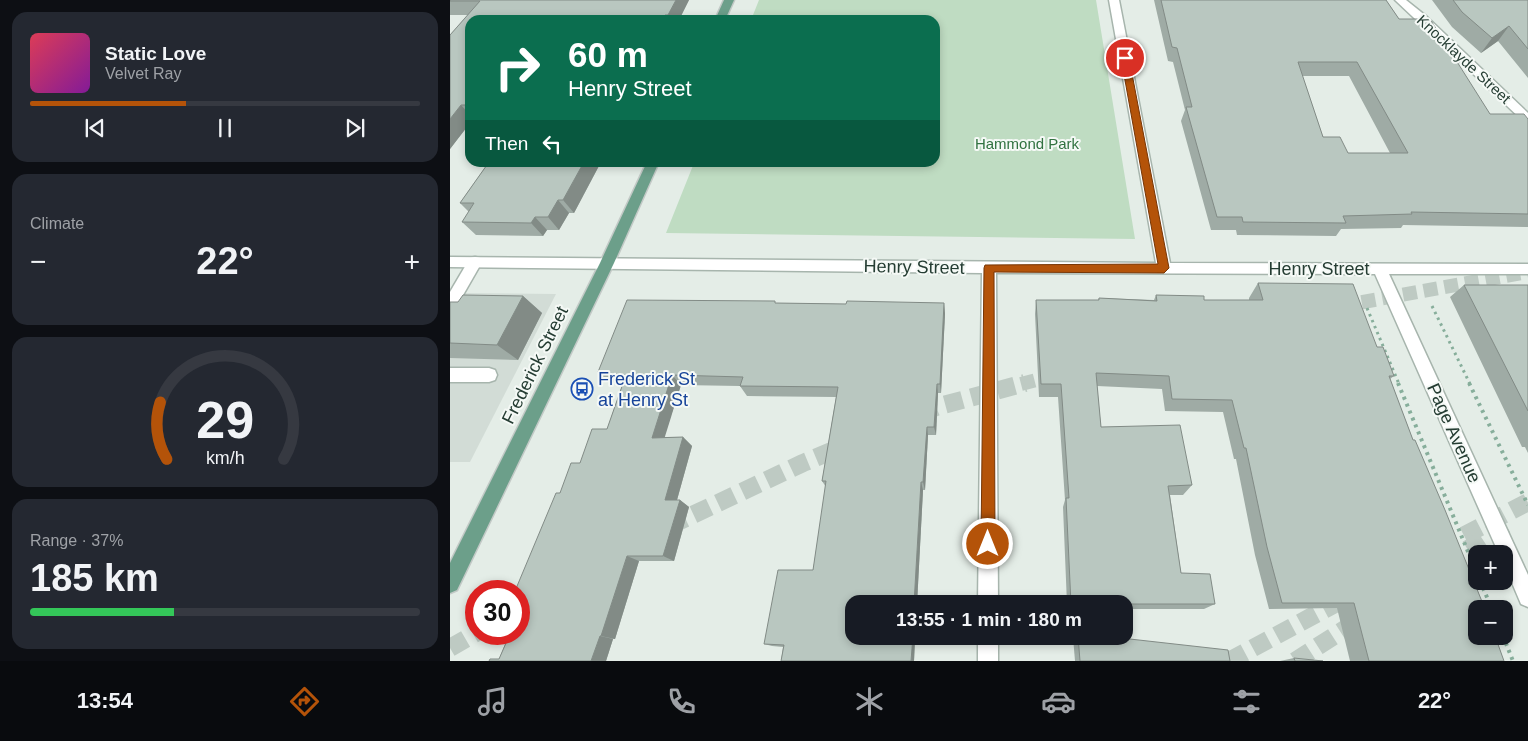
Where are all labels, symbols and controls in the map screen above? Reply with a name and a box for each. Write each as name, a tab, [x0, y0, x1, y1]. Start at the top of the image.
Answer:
street label: Knocklayde Street	[1414, 11, 1515, 107]
icon: right	[485, 35, 550, 100]
text: 60 m	[568, 35, 648, 74]
pin	[1104, 37, 1146, 79]
text: Static Love	[105, 43, 206, 64]
icon: arrive	[1111, 44, 1139, 72]
text: Velvet Ray	[105, 65, 181, 82]
text: Henry Street	[568, 76, 692, 101]
icon: previous	[81, 114, 109, 142]
icon: pause	[211, 114, 239, 142]
icon: next	[341, 114, 369, 142]
icon: left	[538, 130, 566, 158]
text: Then	[485, 133, 528, 154]
park label: Hammond Park	[975, 135, 1080, 152]
text: Climate	[30, 215, 84, 232]
text: 22°	[196, 240, 254, 282]
text: −	[30, 246, 46, 277]
text: +	[404, 246, 420, 277]
street label: Henry Street	[863, 256, 965, 278]
street label: Henry Street	[1268, 259, 1370, 279]
street label: Frederick Street	[498, 303, 572, 427]
place label: Frederick St at Henry St	[598, 369, 695, 410]
bus stop icon: Frederick St at Henry St	[570, 377, 594, 401]
street label: Page Avenue	[1423, 380, 1485, 486]
text: 29	[196, 391, 254, 449]
text: km/h	[206, 448, 244, 468]
position arrow	[961, 517, 1013, 569]
text: Range · 37%	[30, 532, 123, 549]
map controls	[1468, 545, 1513, 645]
button: +	[1468, 545, 1513, 590]
text: 185 km	[30, 557, 159, 599]
speed limit sign: 30	[465, 580, 530, 645]
button: −	[1468, 600, 1513, 645]
text: 13:55 · 1 min · 180 m	[896, 609, 1082, 630]
icon: directions	[287, 684, 322, 719]
icon: music	[475, 684, 510, 719]
icon: phone	[664, 684, 699, 719]
icon: climate	[852, 684, 887, 719]
icon: car	[1041, 684, 1076, 719]
icon: filters	[1229, 684, 1264, 719]
text: 13:54	[77, 688, 133, 713]
text: 22°	[1418, 688, 1451, 713]

